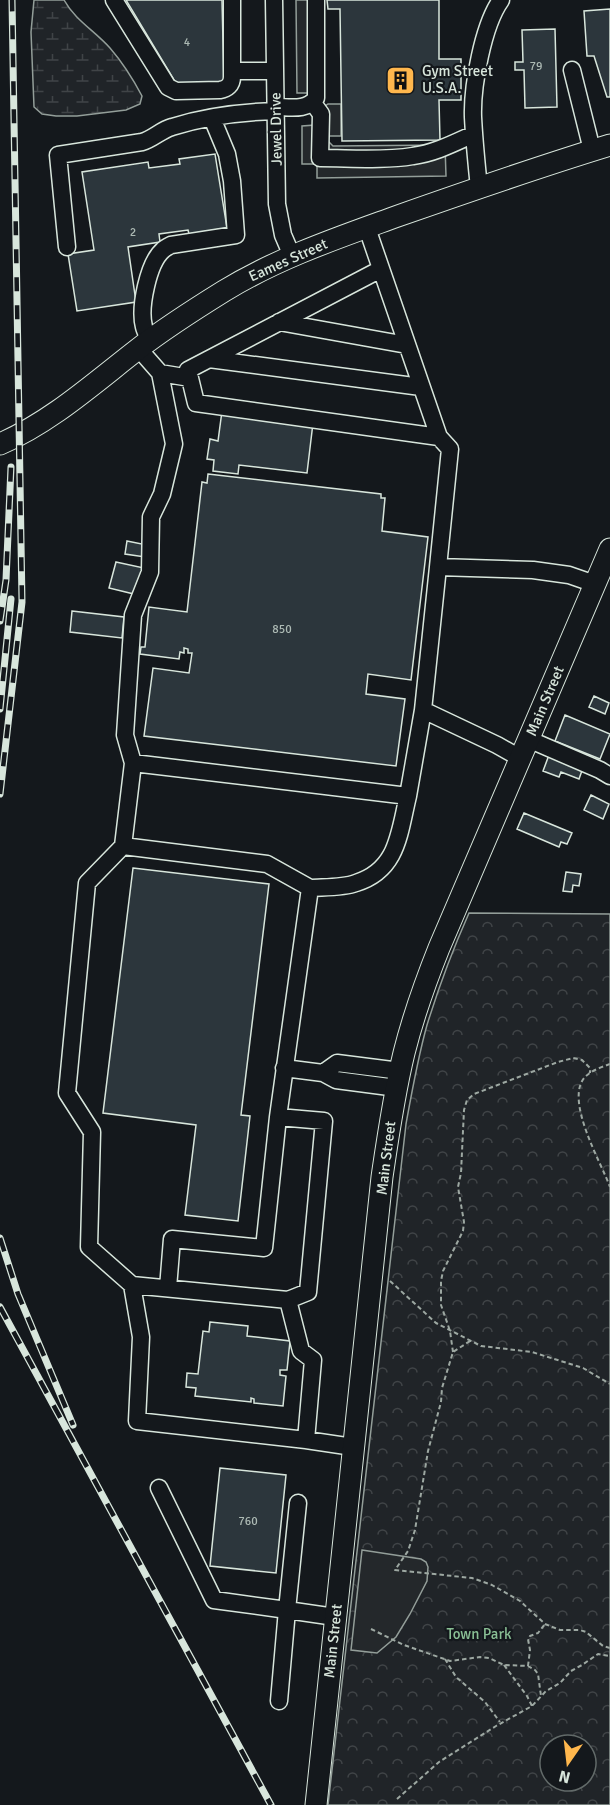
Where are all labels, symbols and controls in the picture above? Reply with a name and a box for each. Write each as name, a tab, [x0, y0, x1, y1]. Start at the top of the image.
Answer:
house number: 4	[184, 35, 191, 50]
house number: 79	[530, 59, 542, 74]
place label: Gym Street U.S.A.	[422, 62, 493, 97]
building icon: Gym Street U.S.A.	[385, 64, 417, 96]
street label: Jewel Drive	[266, 92, 286, 166]
house number: 2	[130, 225, 136, 240]
street label: Eames Street	[246, 235, 330, 285]
house number: 850	[272, 622, 292, 637]
street label: Main Street	[522, 663, 568, 739]
street label: Main Street	[373, 1120, 399, 1196]
house number: 760	[238, 1514, 258, 1529]
street label: Main Street	[320, 1603, 346, 1679]
park label: Town Park	[447, 1625, 512, 1643]
north arrow	[538, 1733, 598, 1793]
text: N	[557, 1766, 572, 1788]

